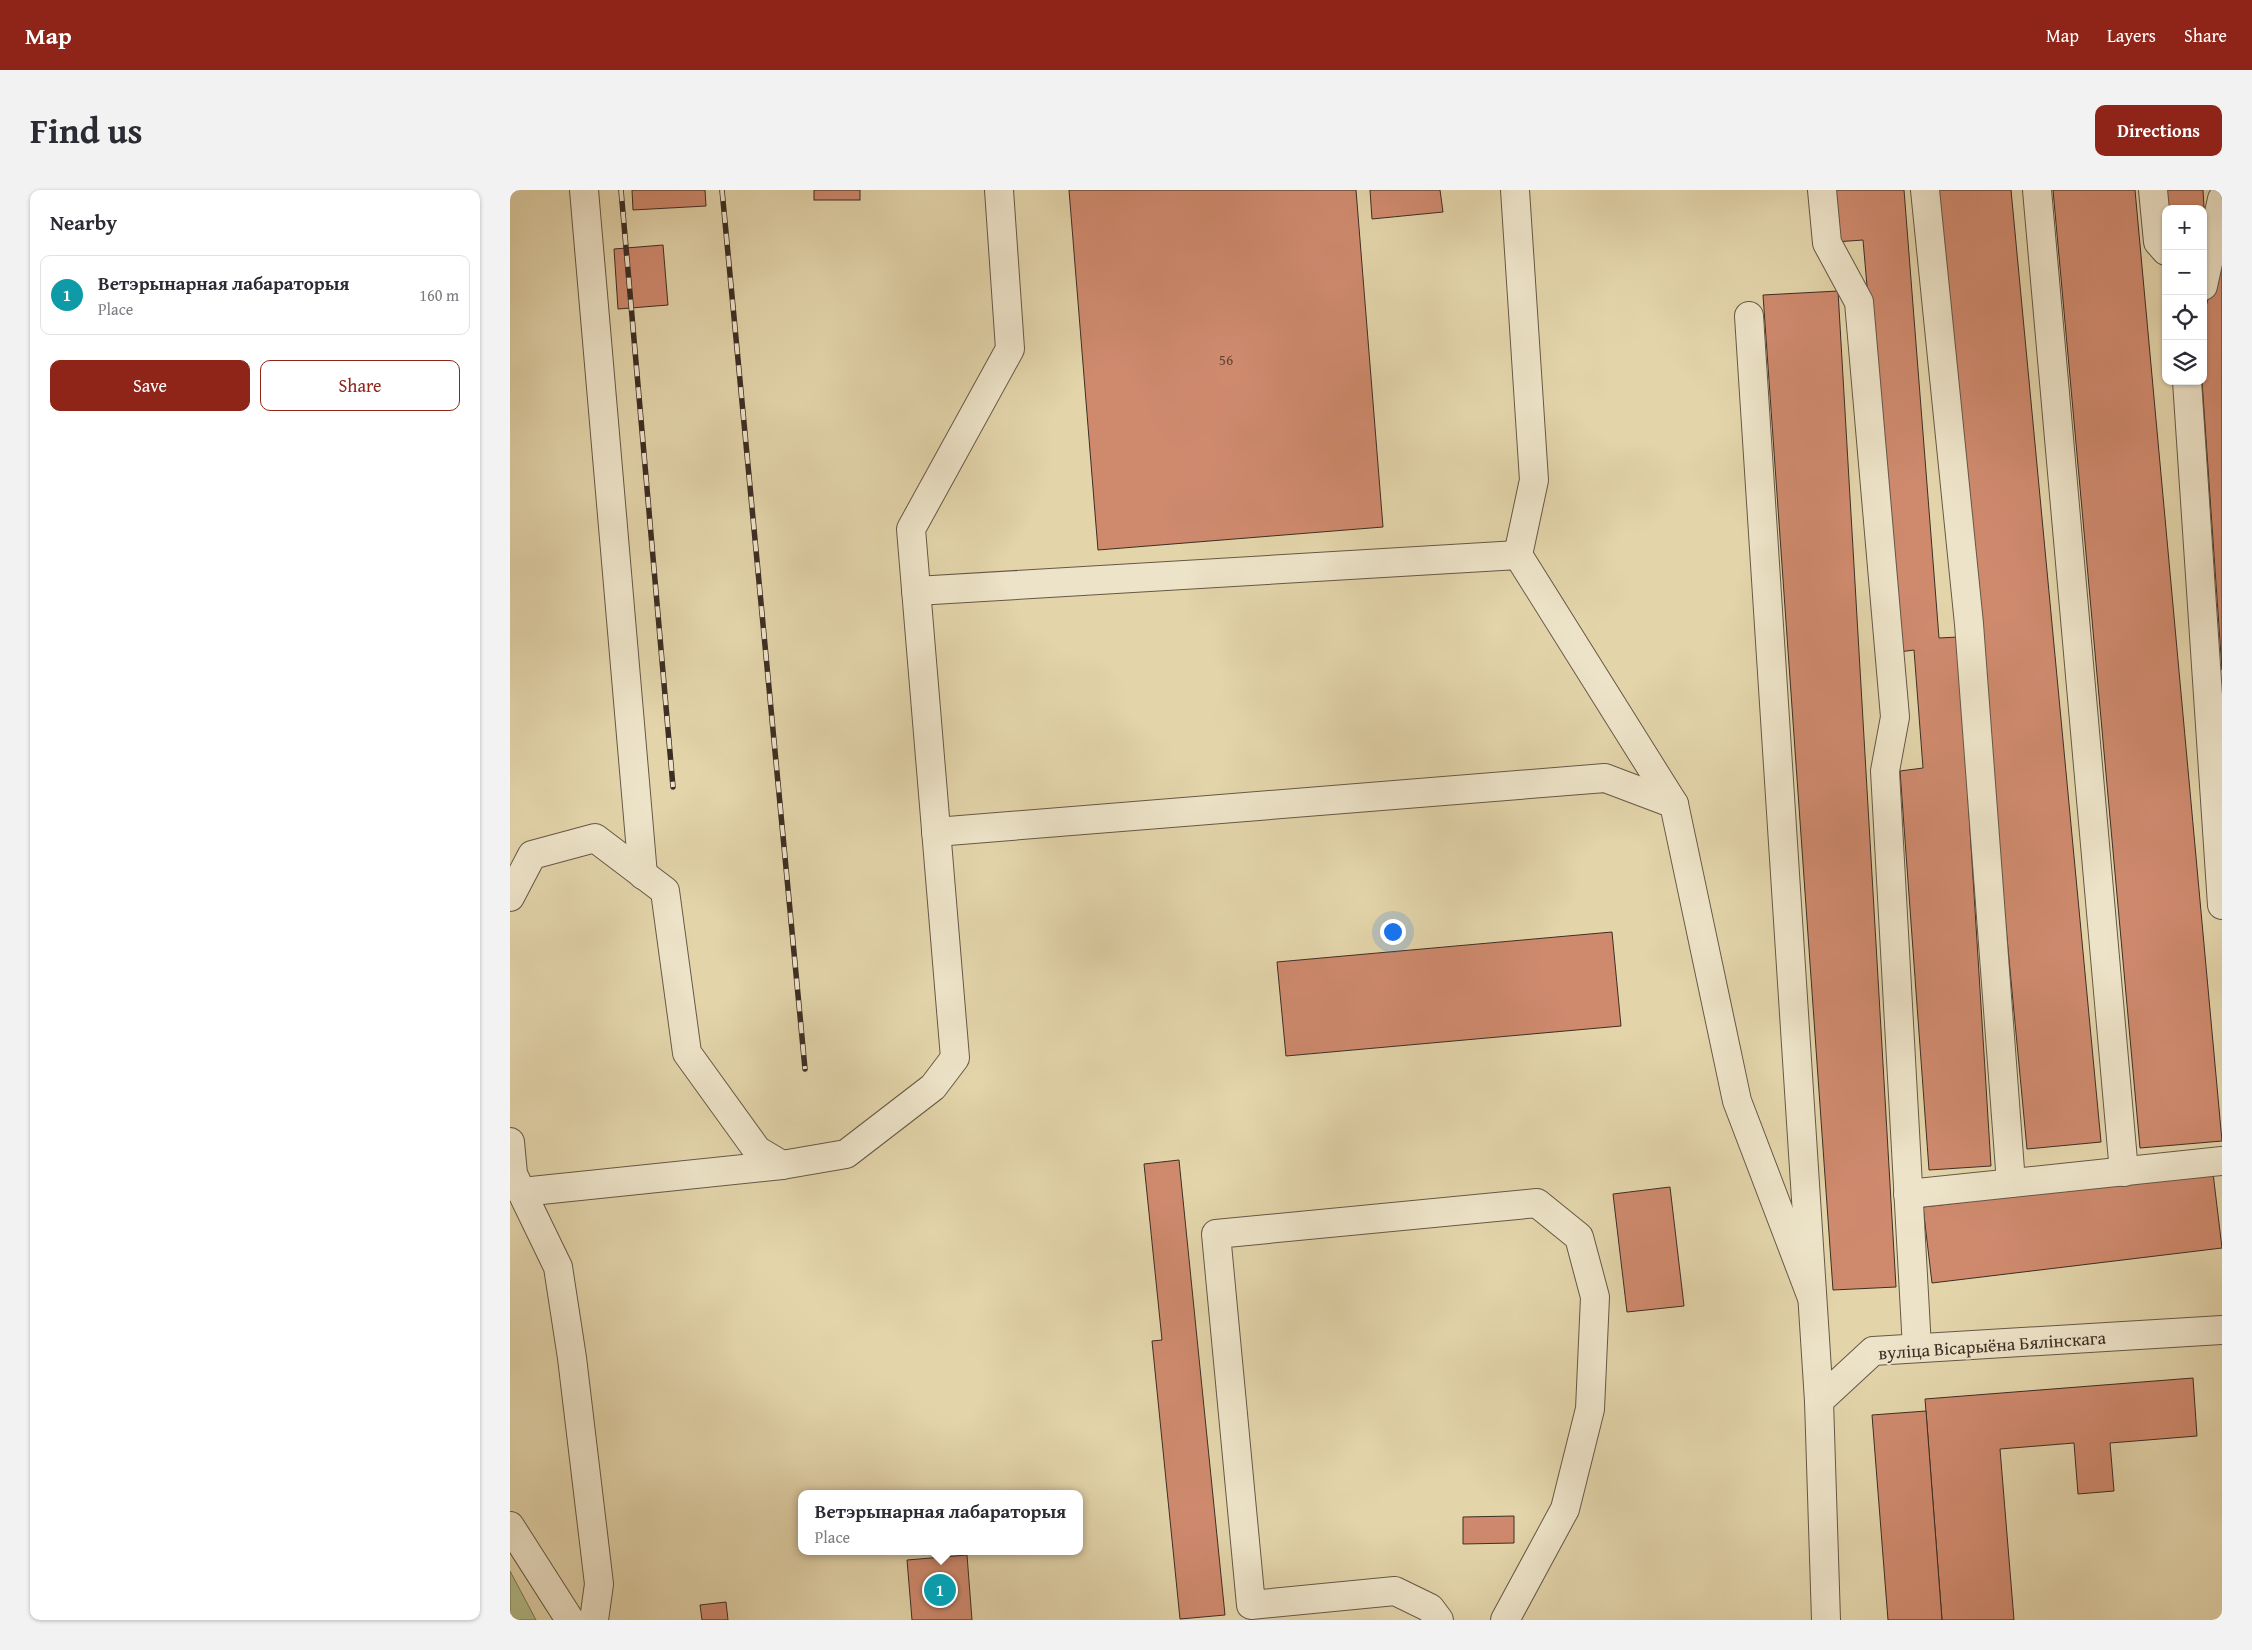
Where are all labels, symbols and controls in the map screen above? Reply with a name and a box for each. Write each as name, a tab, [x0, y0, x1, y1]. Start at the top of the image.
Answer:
text: Map	[25, 18, 72, 53]
text: Map	[2046, 22, 2079, 49]
text: Layers	[2107, 22, 2156, 49]
text: Share	[2184, 22, 2227, 49]
text: Find us	[30, 105, 143, 156]
button: Directions	[2095, 105, 2222, 156]
map controls	[2162, 205, 2207, 385]
button: +	[2162, 205, 2207, 250]
text: Nearby	[50, 207, 117, 238]
button: −	[2162, 250, 2207, 295]
text: Ветэрынарная лабараторыя	[98, 269, 350, 297]
text: 1	[63, 283, 71, 307]
text: 160 m	[419, 283, 459, 307]
button: locate	[2162, 295, 2207, 340]
text: Place	[98, 297, 133, 321]
button: layers	[2162, 340, 2207, 385]
house number: 56	[1219, 349, 1233, 370]
button: Save	[50, 360, 250, 411]
button: Share	[260, 360, 460, 411]
your location	[1380, 919, 1406, 945]
street label: вуліца Вісарыёна Бялінскага	[1877, 1324, 2107, 1366]
popup	[798, 1490, 1083, 1555]
text: Ветэрынарная лабараторыя	[815, 1497, 1066, 1525]
text: Place	[815, 1525, 850, 1549]
pin: 1	[924, 1571, 956, 1609]

